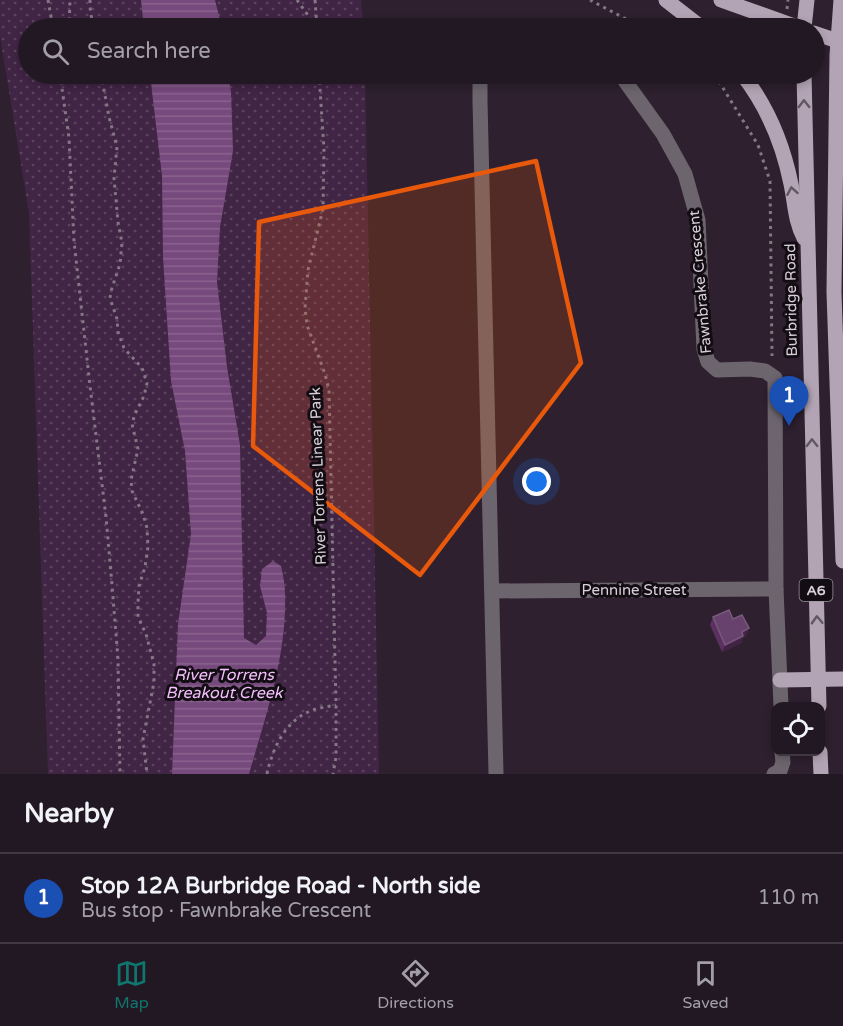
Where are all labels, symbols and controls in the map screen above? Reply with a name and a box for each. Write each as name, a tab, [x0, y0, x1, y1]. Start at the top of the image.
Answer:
search box	[18, 18, 825, 84]
icon: search	[39, 35, 72, 68]
text: Search here	[87, 38, 211, 64]
one-way arrow	[798, 100, 811, 109]
one-way arrow	[786, 186, 799, 196]
street label: Fawnbrake Crescent	[685, 209, 715, 355]
street label: Burbridge Road	[781, 243, 801, 357]
pin: 1	[770, 376, 808, 426]
street label: River Torrens Linear Park	[306, 387, 330, 565]
one-way arrow	[806, 439, 818, 448]
your location	[522, 467, 551, 496]
road number: A6	[800, 579, 832, 601]
street label: Pennine Street	[582, 581, 687, 599]
one-way arrow	[811, 616, 823, 625]
water label: River Torrens Breakout Creek	[166, 665, 284, 703]
map controls	[771, 702, 825, 756]
button: locate	[771, 702, 825, 756]
text: Nearby	[24, 798, 114, 829]
text: Stop 12A Burbridge Road - North side	[81, 873, 480, 899]
text: 1	[37, 886, 50, 910]
text: 110 m	[758, 886, 819, 910]
text: Bus stop · Fawnbrake Crescent	[81, 899, 371, 923]
tab: Map	[114, 957, 149, 1013]
tab: Directions	[377, 957, 454, 1013]
tab: Saved	[682, 957, 729, 1013]

